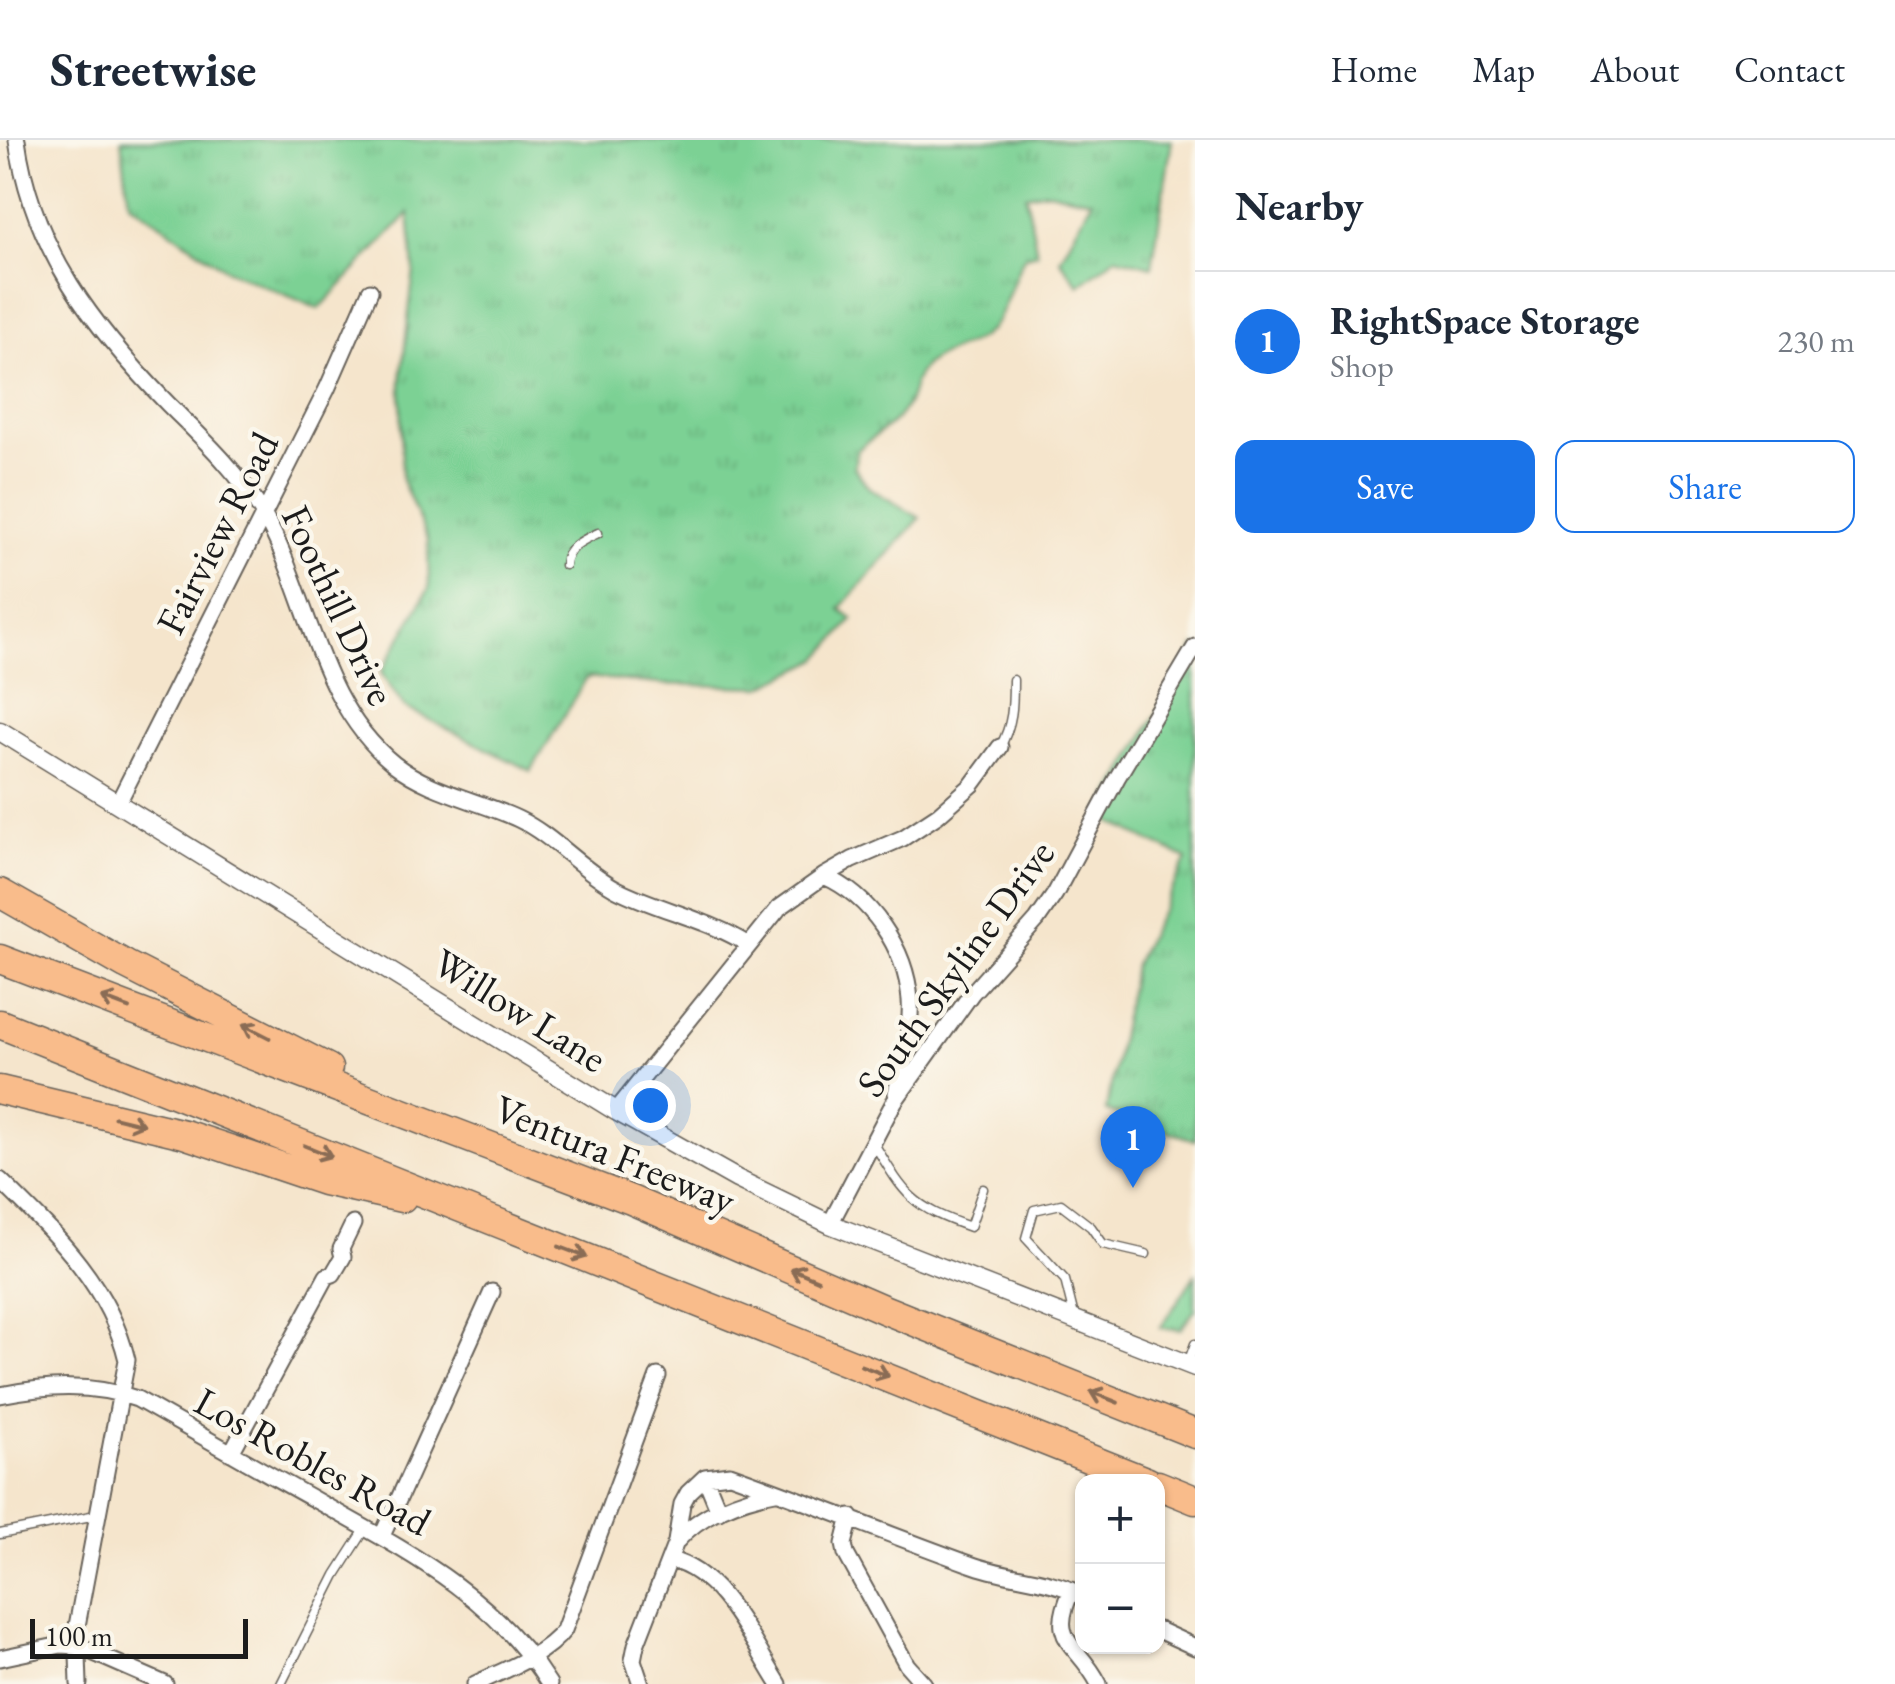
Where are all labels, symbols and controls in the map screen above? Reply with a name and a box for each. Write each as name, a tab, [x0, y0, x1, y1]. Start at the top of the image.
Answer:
text: Streetwise	[50, 38, 257, 100]
text: Home	[1331, 47, 1417, 92]
text: Map	[1472, 47, 1535, 92]
text: About	[1590, 47, 1679, 92]
text: Contact	[1734, 47, 1845, 92]
text: Nearby	[1235, 178, 1364, 233]
text: RightSpace Storage	[1330, 296, 1640, 345]
text: 1	[1259, 320, 1276, 362]
text: 230 m	[1778, 320, 1855, 362]
text: Shop	[1330, 345, 1394, 387]
street label: Fairview Road	[144, 422, 291, 643]
button: Save	[1235, 440, 1535, 533]
button: Share	[1555, 440, 1855, 533]
street label: Foothill Drive	[270, 497, 408, 713]
street label: South Skyline Drive	[844, 829, 1066, 1107]
street label: Willow Lane	[423, 936, 617, 1084]
one-way arrow	[101, 993, 132, 1011]
one-way arrow	[242, 1021, 271, 1040]
your location	[625, 1080, 676, 1131]
street label: Ventura Freeway	[487, 1082, 743, 1226]
pin: 1	[1100, 1106, 1166, 1188]
one-way arrow	[113, 1112, 144, 1131]
one-way arrow	[302, 1143, 333, 1161]
one-way arrow	[557, 1244, 587, 1262]
one-way arrow	[789, 1264, 820, 1282]
one-way arrow	[859, 1363, 890, 1381]
street label: Los Robles Road	[186, 1375, 441, 1548]
one-way arrow	[1090, 1387, 1120, 1405]
map controls	[1075, 1474, 1165, 1654]
button: +	[1075, 1474, 1165, 1564]
button: −	[1075, 1564, 1165, 1654]
scale bar	[30, 1614, 248, 1658]
text: 100 m	[45, 1618, 113, 1654]

